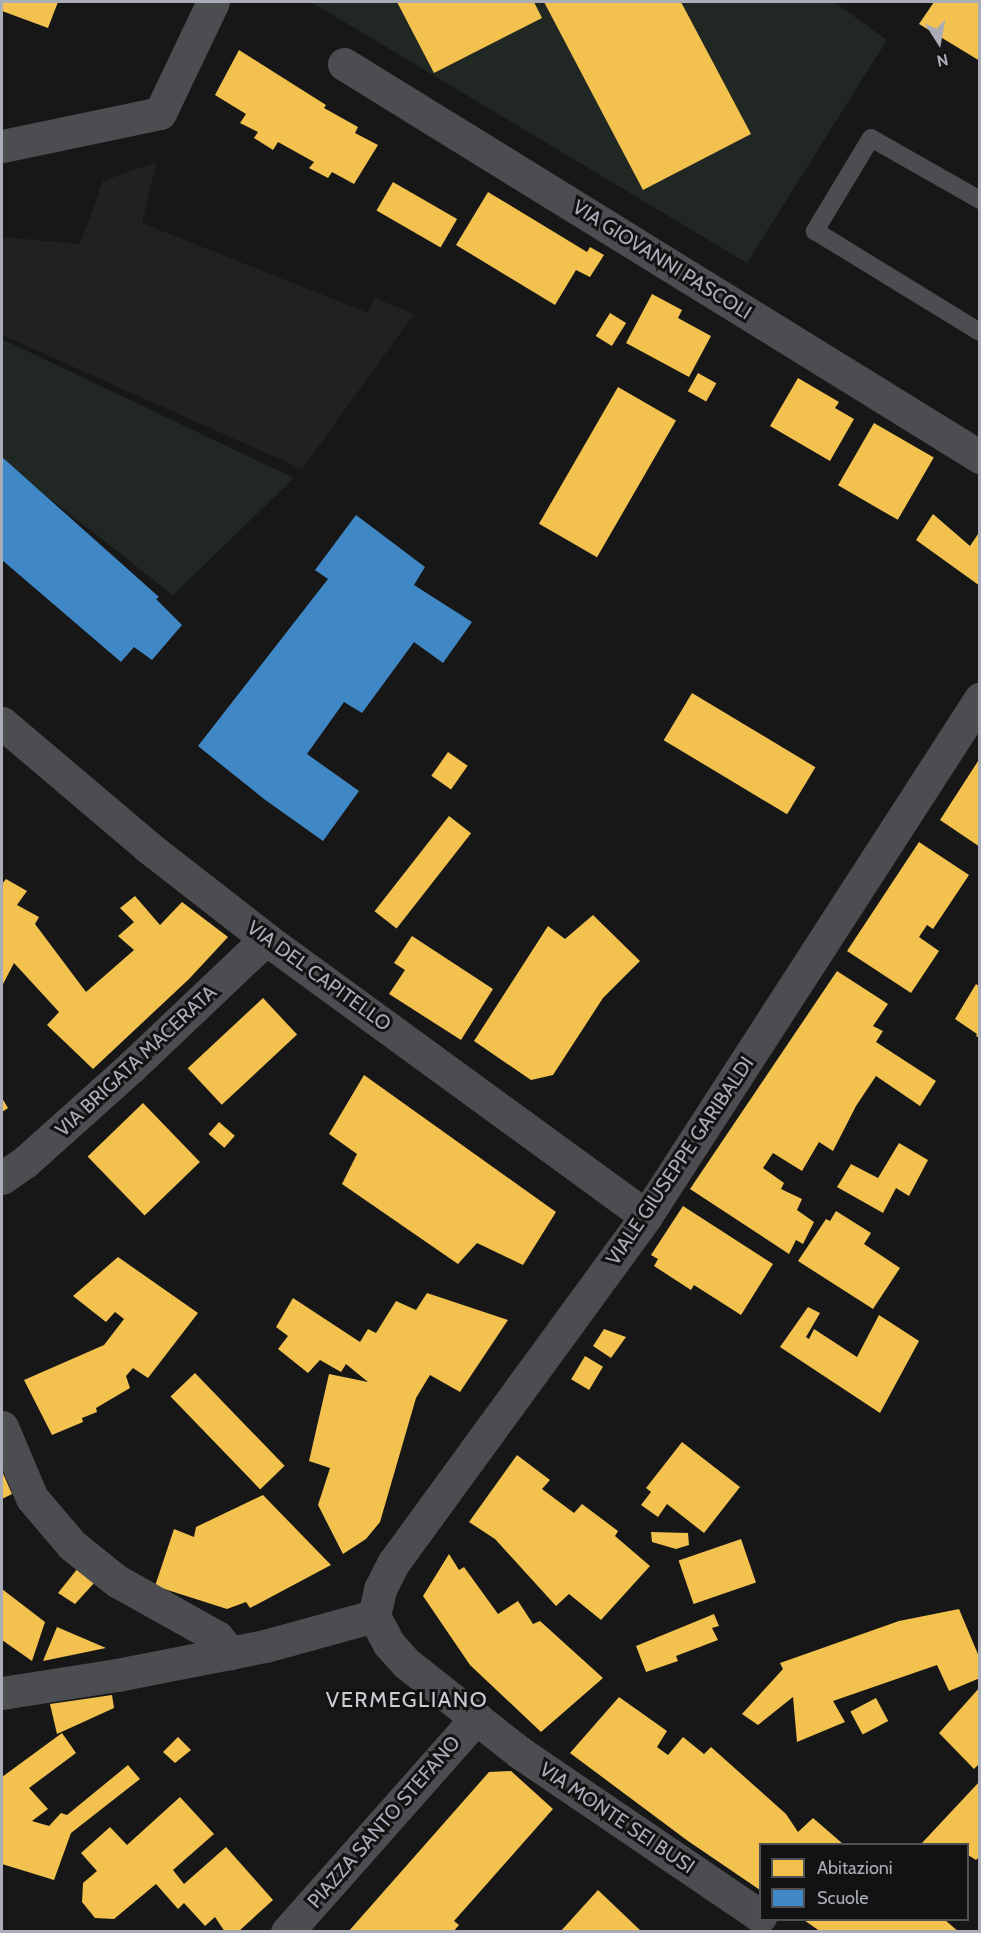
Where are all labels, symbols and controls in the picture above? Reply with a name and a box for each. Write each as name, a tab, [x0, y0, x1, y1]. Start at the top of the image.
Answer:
north arrow	[909, 12, 969, 72]
text: N	[935, 50, 950, 71]
street label: VIA GIOVANNI PASCOLI	[568, 195, 756, 325]
street label: VIA DEL CAPITELLO	[242, 916, 396, 1036]
street label: VIA BRIGATA MACERATA	[51, 980, 221, 1142]
street label: VIALE GIUSEPPE GARIBALDI	[601, 1052, 759, 1270]
district label: VERMEGLIANO	[326, 1687, 488, 1713]
street label: PIAZZA SANTO STEFANO	[303, 1731, 465, 1913]
street label: VIA MONTE SEI BUSI	[535, 1757, 699, 1879]
legend	[759, 1843, 969, 1921]
text: Abitazioni	[817, 1857, 893, 1879]
text: Scuole	[817, 1887, 868, 1909]

